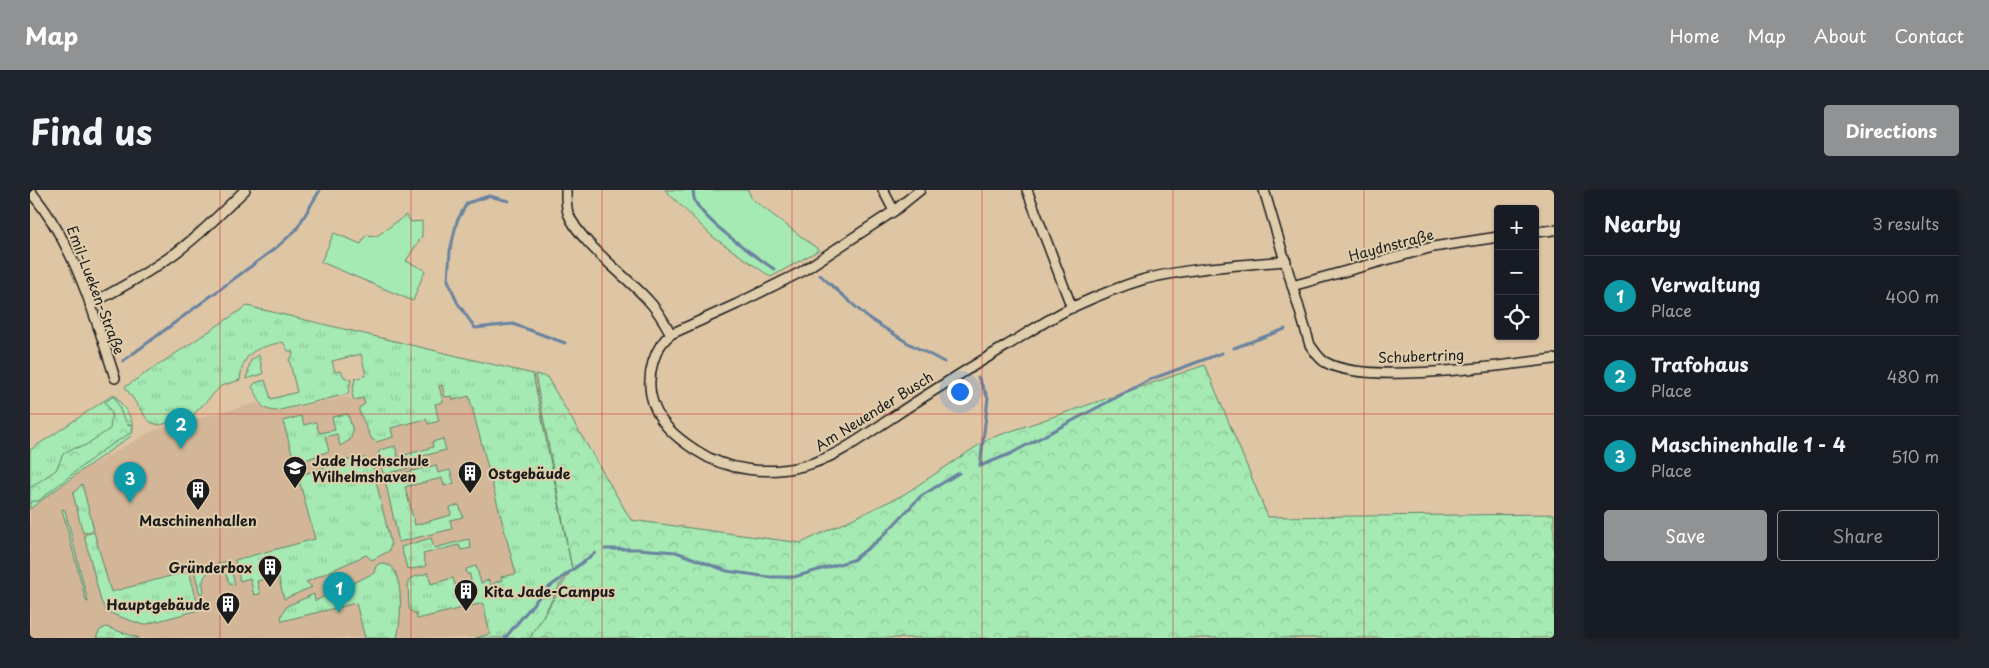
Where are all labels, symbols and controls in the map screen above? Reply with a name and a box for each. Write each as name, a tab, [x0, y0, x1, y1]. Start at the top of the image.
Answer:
text: Map	[25, 17, 78, 53]
text: Home	[1669, 22, 1719, 49]
text: Map	[1747, 22, 1786, 49]
text: About	[1814, 22, 1866, 49]
text: Contact	[1894, 22, 1964, 49]
text: Find us	[30, 104, 152, 157]
button: Directions	[1824, 105, 1959, 156]
map controls	[1494, 205, 1539, 340]
button: +	[1494, 205, 1539, 250]
text: Nearby	[1604, 207, 1681, 239]
text: 3 results	[1872, 211, 1939, 235]
street label: Emil-Lueken-Straße	[62, 223, 130, 357]
street label: Haydnstraße	[1346, 224, 1436, 266]
button: −	[1494, 250, 1539, 295]
text: Verwaltung	[1651, 270, 1760, 298]
text: 1	[1616, 284, 1624, 308]
text: 400 m	[1886, 284, 1939, 308]
button: locate	[1494, 295, 1539, 340]
text: Place	[1651, 298, 1692, 322]
street label: Schubertring	[1377, 344, 1465, 368]
text: Trafohaus	[1651, 350, 1749, 378]
text: 2	[1614, 364, 1626, 388]
text: 480 m	[1887, 364, 1939, 388]
street label: Am Neuender Busch	[811, 366, 937, 456]
text: Place	[1651, 378, 1692, 402]
your location	[947, 379, 973, 405]
pin: 2	[165, 408, 197, 449]
text: Maschinenhalle 1 - 4	[1651, 430, 1846, 458]
text: 3	[1615, 444, 1625, 468]
text: 510 m	[1891, 444, 1939, 468]
place label: Jade Hochschule Wilhelmshaven	[312, 450, 429, 487]
school or university icon: Jade Hochschule Wilhelmshaven	[282, 455, 308, 489]
text: Place	[1651, 458, 1692, 482]
building icon: Ostgebäude	[457, 460, 483, 494]
pin: 3	[114, 462, 146, 503]
place label: Ostgebäude	[488, 463, 571, 484]
building icon: Maschinenhallen	[185, 477, 211, 511]
place label: Maschinenhallen	[139, 510, 257, 531]
button: Save	[1604, 510, 1767, 561]
button: Share	[1777, 510, 1939, 561]
building icon: Gründerbox	[257, 554, 283, 588]
place label: Gründerbox	[168, 557, 252, 578]
pin: 1	[323, 572, 355, 613]
building icon: Kita Jade-Campus	[453, 578, 479, 612]
place label: Kita Jade-Campus	[484, 581, 615, 602]
building icon: Hauptgebäude	[215, 591, 241, 625]
place label: Hauptgebäude	[106, 594, 210, 615]

